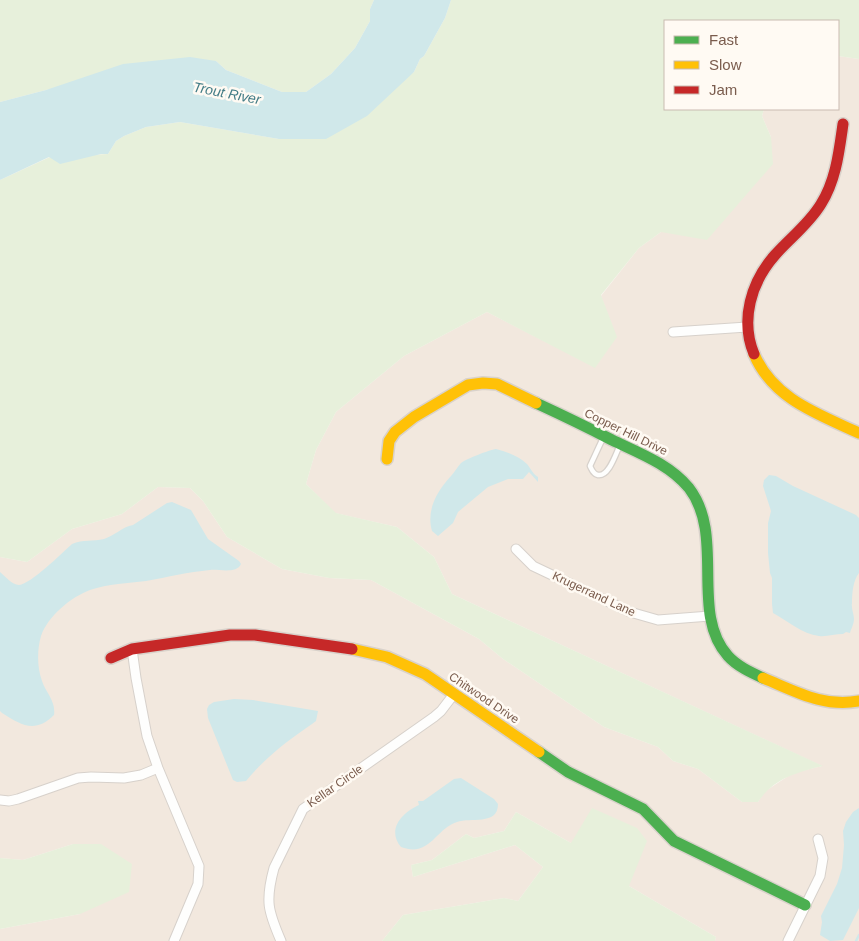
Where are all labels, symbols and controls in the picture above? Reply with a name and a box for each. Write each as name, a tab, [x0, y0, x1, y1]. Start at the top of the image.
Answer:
legend	[664, 20, 839, 110]
text: Fast	[709, 31, 739, 48]
text: Slow	[709, 56, 742, 73]
water label: Trout River	[192, 79, 263, 108]
text: Jam	[709, 81, 737, 98]
street label: Copper Hill Drive	[582, 406, 670, 458]
street label: Krugerrand Lane	[550, 569, 638, 620]
street label: Chitwood Drive	[446, 669, 522, 727]
street label: Kellar Circle	[304, 762, 366, 810]

